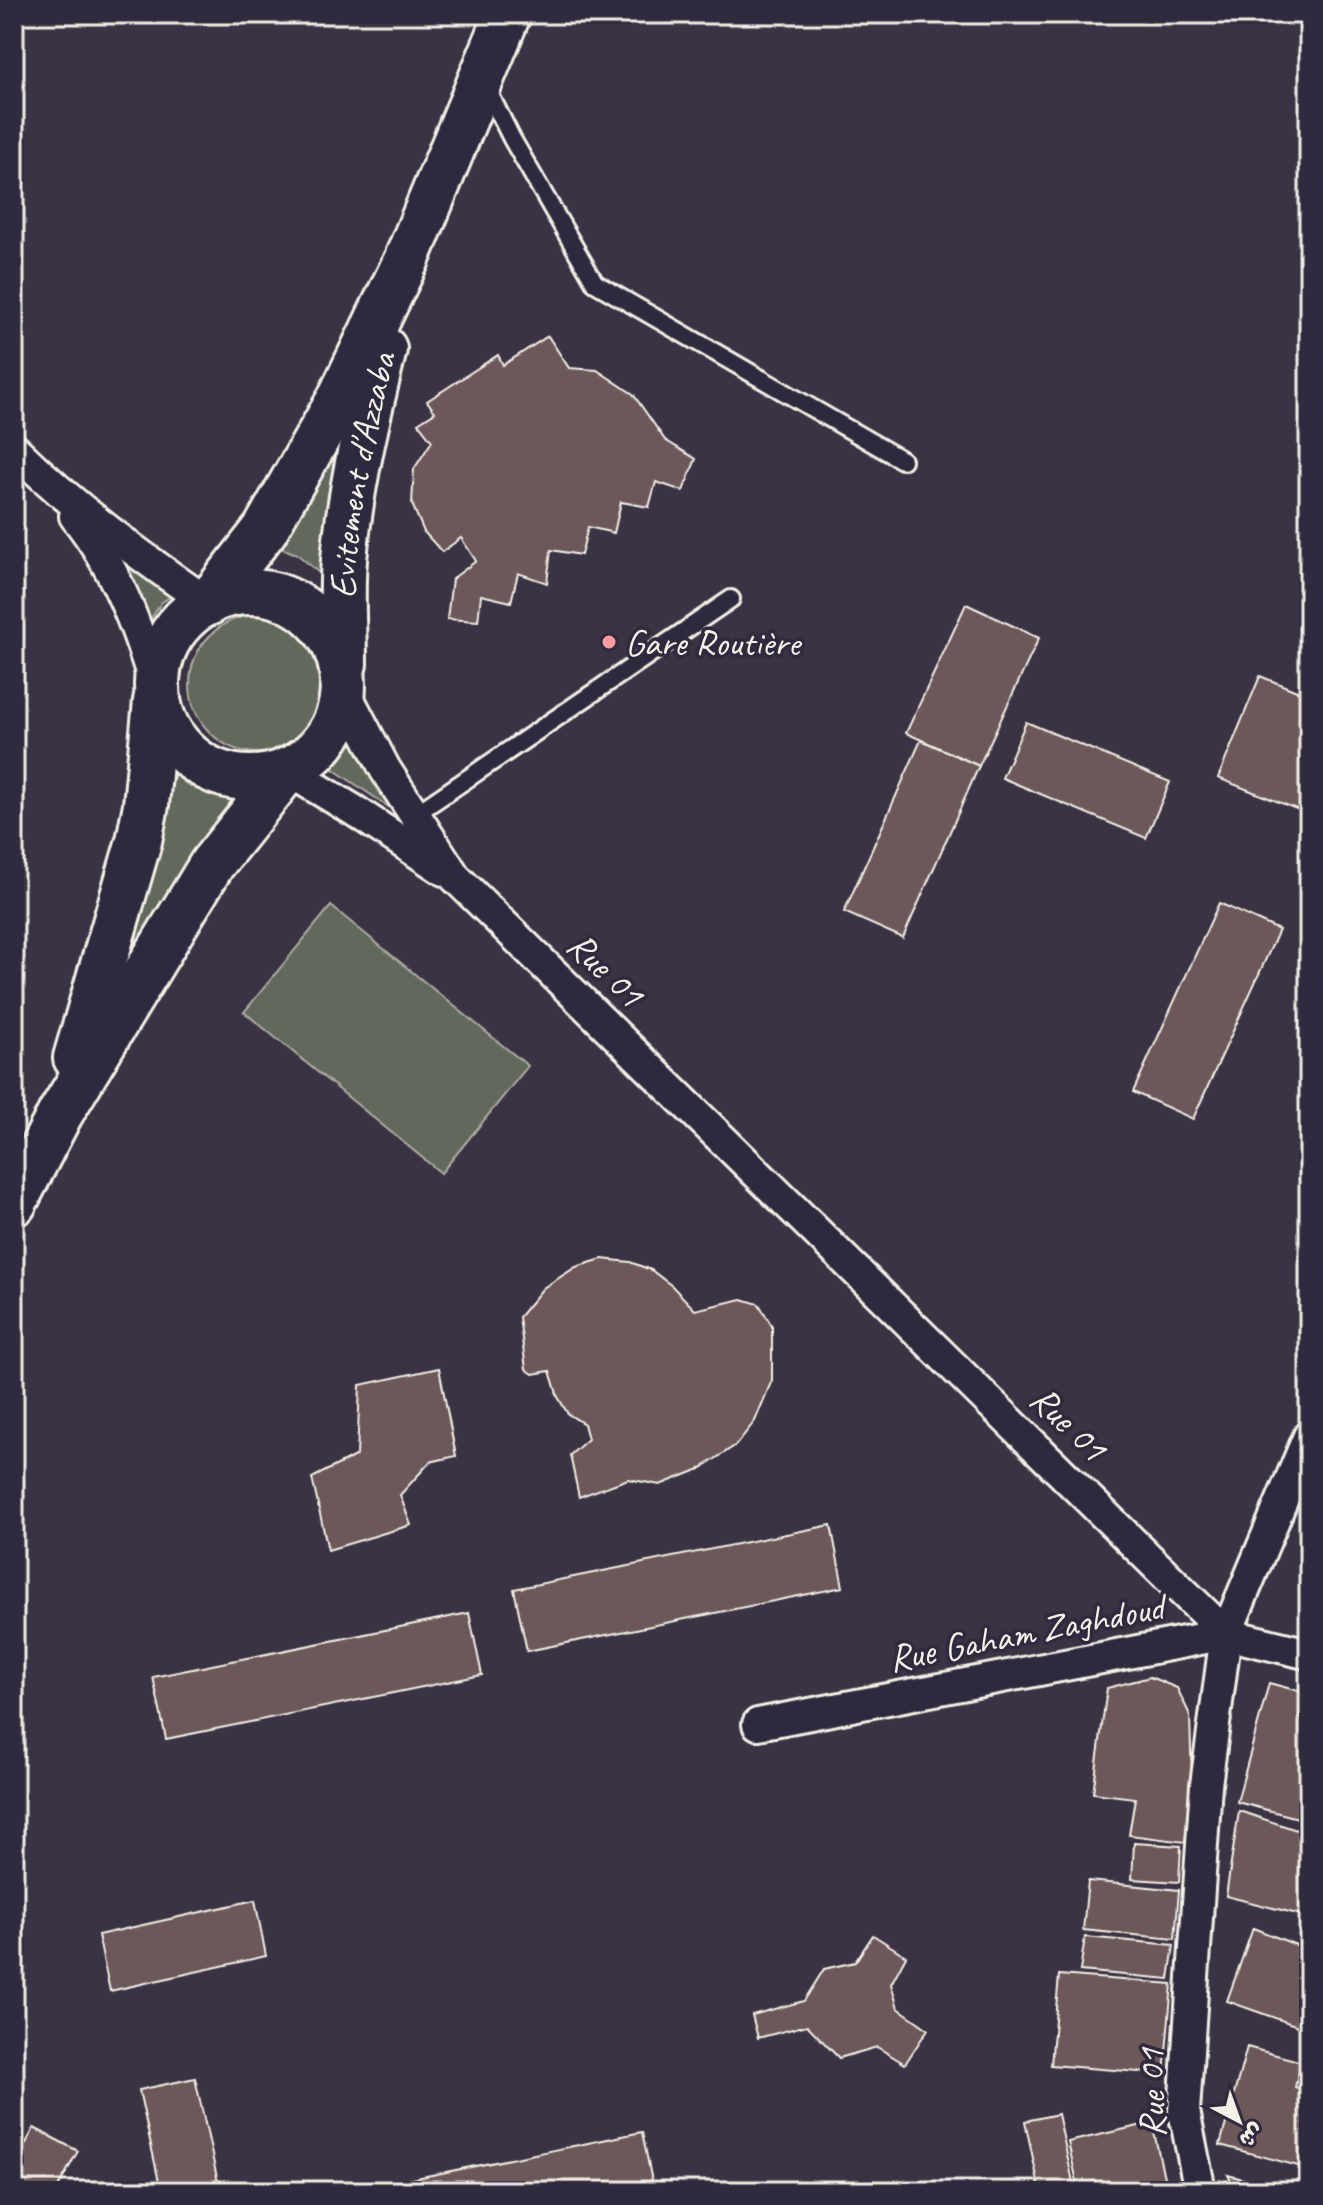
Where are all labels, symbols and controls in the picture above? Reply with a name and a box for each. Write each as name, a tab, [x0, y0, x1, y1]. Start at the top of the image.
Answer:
street label: Evitement d'Azzaba	[320, 345, 407, 599]
place label: Gare Routière	[625, 619, 802, 666]
marker: Gare Routière	[600, 633, 618, 651]
street label: Rue 01	[557, 922, 655, 1019]
street label: Rue 01	[1020, 1376, 1118, 1473]
street label: Rue Gaham Zaghdoud	[885, 1582, 1172, 1682]
street label: Rue 01	[1127, 2046, 1176, 2138]
north arrow	[1199, 2081, 1279, 2161]
text: ش	[1233, 2117, 1270, 2154]

